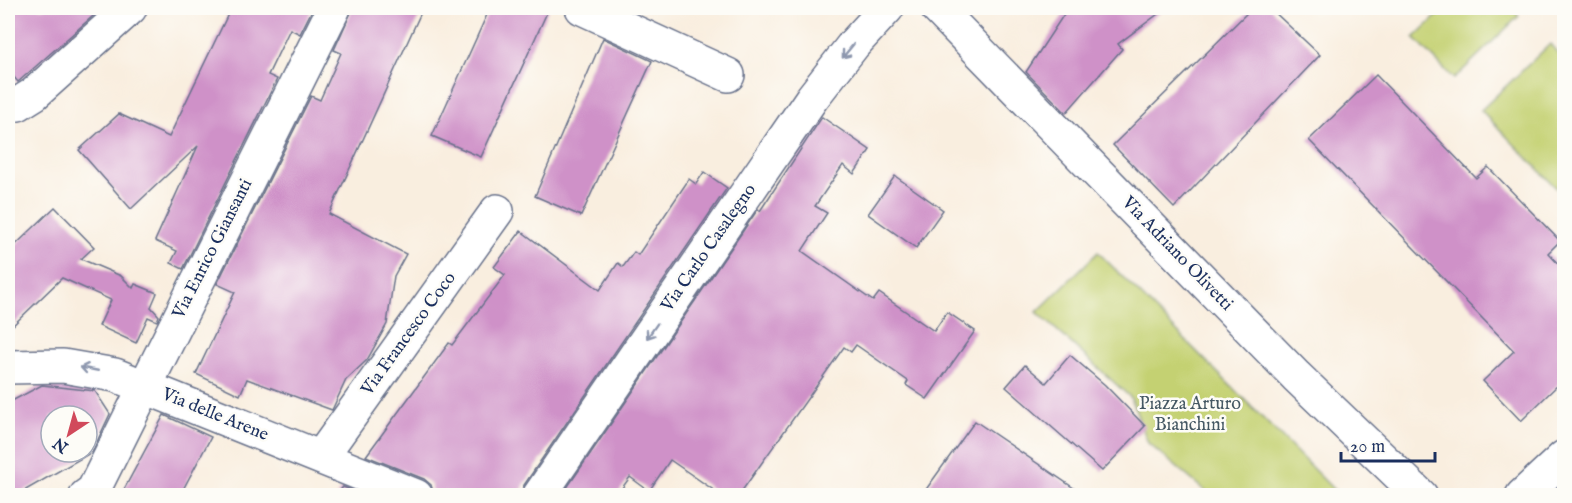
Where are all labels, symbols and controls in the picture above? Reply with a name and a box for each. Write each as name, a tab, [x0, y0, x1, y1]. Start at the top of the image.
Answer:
one-way arrow	[841, 43, 855, 58]
street label: Via Enrico Giansanti	[167, 175, 258, 324]
street label: Via Carlo Casalegno	[656, 179, 762, 317]
street label: Via Adriano Olivetti	[1116, 191, 1238, 316]
street label: Via Francesco Coco	[356, 267, 462, 401]
one-way arrow	[646, 322, 658, 339]
one-way arrow	[80, 363, 99, 374]
street label: Via delle Arene	[157, 383, 272, 447]
park label: Piazza Arturo Bianchini	[1139, 393, 1241, 437]
north arrow	[39, 404, 99, 464]
scale bar	[1341, 425, 1436, 463]
text: N	[50, 432, 74, 457]
text: 20 m	[1350, 436, 1385, 459]

